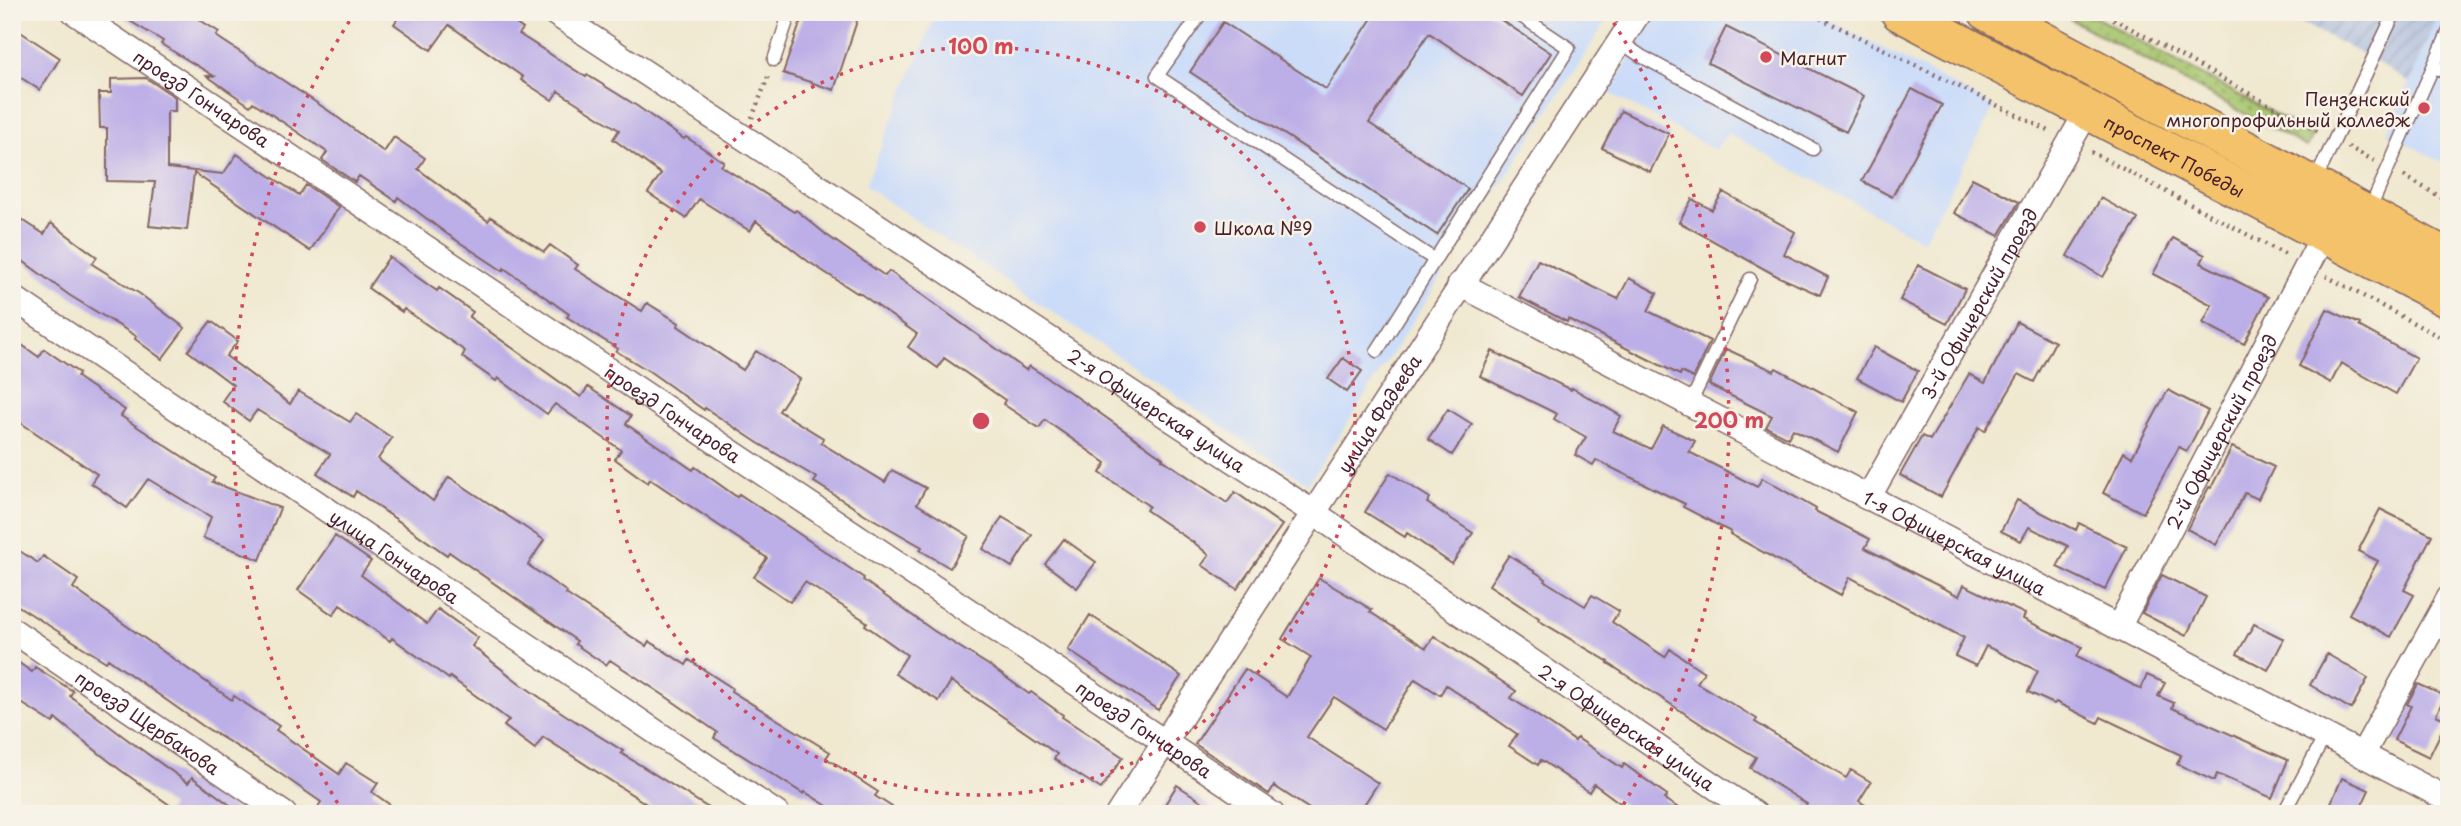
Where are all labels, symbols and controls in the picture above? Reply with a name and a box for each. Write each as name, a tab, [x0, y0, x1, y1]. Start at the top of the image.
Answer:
text: 100 m	[948, 29, 1014, 61]
street label: проезд Гончарова	[129, 42, 276, 153]
place label: Магнит	[1780, 44, 1847, 71]
marker: Магнит	[1758, 49, 1774, 65]
place label: Пензенский многопрофильный колледж	[2166, 85, 2410, 133]
marker: Пензенский многопрофильный колледж	[2416, 100, 2432, 116]
street label: проспект Победы	[2100, 108, 2250, 204]
street label: 3-й Офицерский проезд	[1913, 203, 2043, 404]
place label: Школа №9	[1214, 214, 1312, 241]
marker: Школа №9	[1192, 219, 1208, 235]
street label: 2-й Офицерский проезд	[2159, 329, 2283, 534]
street label: 2-я Офицерская улица	[1063, 341, 1252, 478]
street label: улица Фадеева	[1330, 348, 1427, 478]
street label: проезд Гончарова	[600, 358, 747, 469]
text: 200 m	[1694, 403, 1764, 435]
centre of rings	[969, 409, 993, 433]
street label: 1-я Офицерская улица	[1858, 483, 2052, 601]
street label: улица Гончарова	[325, 502, 466, 610]
street label: 2-я Офицерская улица	[1534, 657, 1721, 797]
street label: проезд Щербакова	[70, 663, 226, 781]
street label: проезд Гончарова	[1071, 673, 1218, 784]

